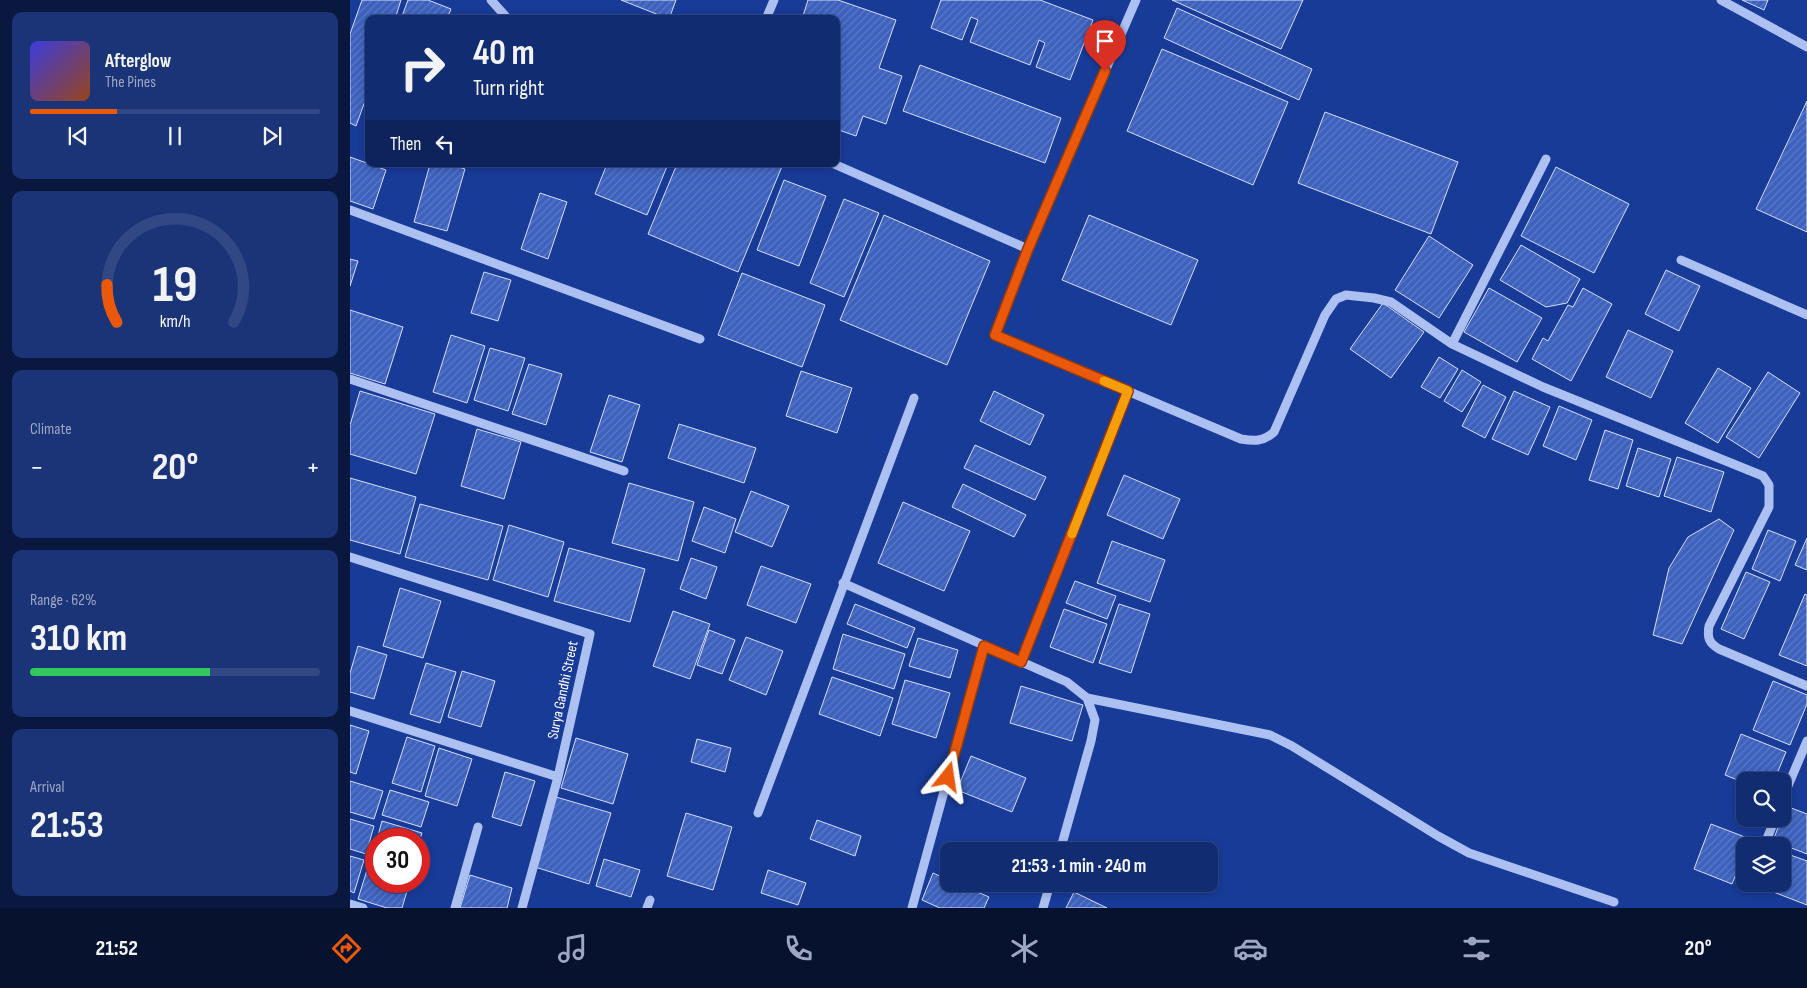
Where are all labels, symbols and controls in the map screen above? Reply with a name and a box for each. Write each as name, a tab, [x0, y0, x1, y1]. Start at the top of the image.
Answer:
pin	[1084, 20, 1126, 71]
icon: arrive	[1091, 27, 1119, 55]
text: 40 m	[473, 32, 535, 75]
icon: right	[390, 35, 455, 100]
text: Afterglow	[105, 50, 171, 73]
text: The Pines	[105, 73, 156, 92]
text: Turn right	[473, 75, 544, 102]
icon: previous	[64, 122, 92, 150]
icon: pause	[161, 122, 189, 150]
icon: next	[258, 122, 286, 150]
icon: left	[431, 130, 459, 158]
text: Then	[390, 133, 421, 156]
text: 19	[152, 254, 198, 317]
text: km/h	[160, 311, 190, 332]
text: Climate	[30, 420, 72, 439]
text: 20°	[152, 445, 198, 490]
text: −	[30, 451, 44, 484]
text: +	[306, 451, 320, 484]
text: Range · 62%	[30, 591, 97, 610]
text: 310 km	[30, 616, 127, 661]
street label: Surya Gandhi Street	[543, 639, 583, 741]
position arrow	[921, 750, 973, 802]
map controls	[1736, 772, 1791, 892]
button: search	[1736, 772, 1791, 827]
text: Arrival	[30, 778, 64, 797]
text: 21:53	[30, 803, 104, 848]
speed limit sign: 30	[365, 828, 430, 893]
button: layers	[1736, 837, 1791, 892]
text: 21:53 · 1 min · 240 m	[1012, 855, 1146, 878]
icon: directions	[329, 931, 364, 966]
icon: music	[555, 931, 590, 966]
icon: phone	[781, 931, 816, 966]
icon: climate	[1007, 931, 1042, 966]
icon: car	[1233, 931, 1268, 966]
icon: filters	[1459, 931, 1494, 966]
text: 21:52	[95, 935, 138, 962]
text: 20°	[1685, 935, 1712, 962]

